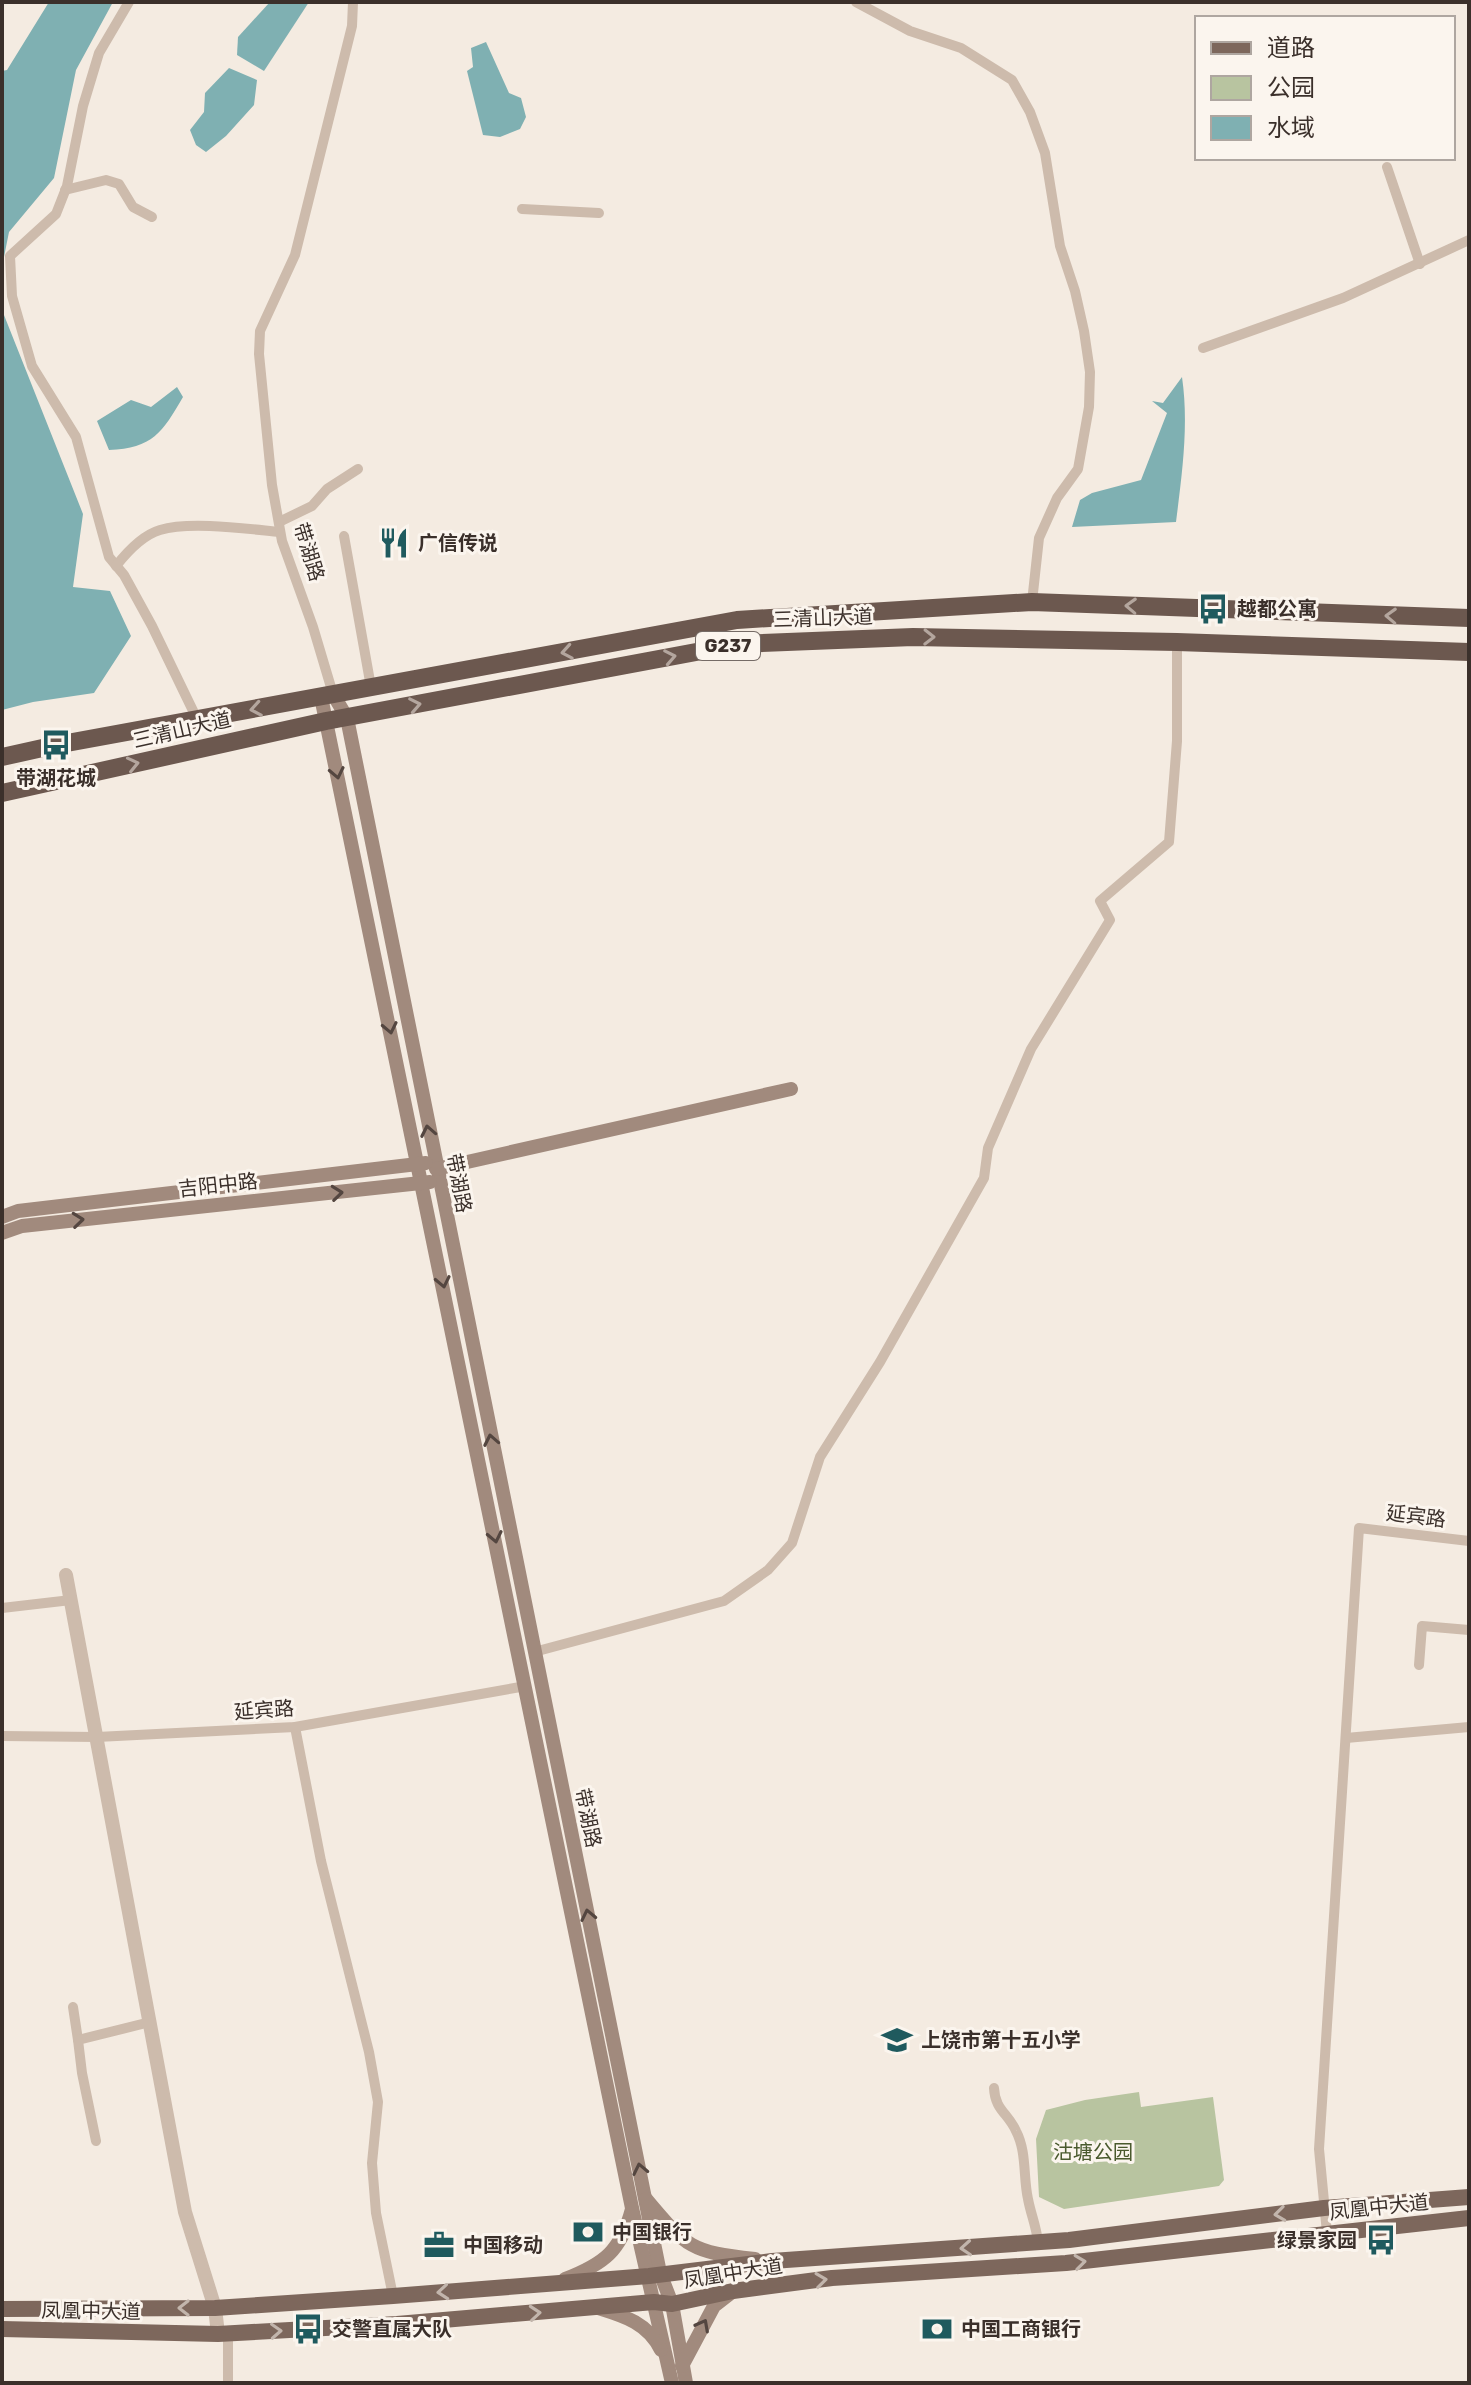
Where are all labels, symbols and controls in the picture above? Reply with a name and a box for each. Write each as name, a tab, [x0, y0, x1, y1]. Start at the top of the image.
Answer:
legend	[1195, 16, 1455, 160]
text: 道路	[1267, 34, 1315, 62]
text: 公园	[1267, 74, 1315, 102]
text: 水域	[1267, 114, 1315, 142]
street label: 带湖路	[289, 520, 329, 584]
restaurant icon: 广信传说	[377, 526, 411, 560]
place label: 广信传说	[418, 531, 498, 555]
bus stop icon: 越都公寓	[1196, 592, 1230, 626]
one-way arrow	[1124, 597, 1137, 614]
place label: 越都公寓	[1237, 597, 1317, 621]
street label: 三清山大道	[773, 604, 873, 632]
one-way arrow	[1384, 607, 1397, 624]
one-way arrow	[923, 628, 936, 646]
road number: G237	[696, 632, 760, 660]
one-way arrow	[560, 642, 574, 659]
one-way arrow	[663, 649, 677, 666]
one-way arrow	[408, 698, 421, 715]
one-way arrow	[249, 699, 263, 716]
street label: 三清山大道	[131, 707, 233, 753]
bus stop icon: 带湖花城	[39, 728, 73, 762]
one-way arrow	[125, 756, 139, 773]
place label: 带湖花城	[16, 766, 96, 790]
one-way arrow	[328, 766, 345, 780]
one-way arrow	[381, 1020, 398, 1034]
one-way arrow	[421, 1124, 438, 1137]
street label: 带湖路	[441, 1151, 477, 1215]
street label: 吉阳中路	[177, 1169, 259, 1201]
one-way arrow	[331, 1184, 344, 1201]
one-way arrow	[72, 1211, 85, 1228]
one-way arrow	[433, 1276, 450, 1289]
one-way arrow	[483, 1434, 500, 1448]
street label: 延宾路	[1385, 1500, 1447, 1532]
one-way arrow	[486, 1530, 503, 1543]
street label: 延宾路	[233, 1696, 295, 1724]
street label: 带湖路	[570, 1786, 606, 1850]
one-way arrow	[580, 1908, 597, 1921]
school or university icon: 上饶市第十五小学	[880, 2023, 914, 2057]
place label: 上饶市第十五小学	[921, 2028, 1081, 2052]
park label: 沽塘公园	[1053, 2140, 1133, 2164]
one-way arrow	[632, 2163, 649, 2177]
street label: 凤凰中大道	[1328, 2190, 1430, 2224]
one-way arrow	[1273, 2205, 1286, 2222]
bank icon: 中国银行	[571, 2215, 605, 2249]
place label: 中国银行	[612, 2220, 692, 2244]
bus stop icon: 绿景家园	[1364, 2223, 1398, 2257]
office icon: 中国移动	[422, 2228, 456, 2262]
place label: 绿景家园	[1277, 2228, 1357, 2252]
place label: 中国移动	[463, 2233, 543, 2257]
one-way arrow	[959, 2239, 972, 2256]
street label: 凤凰中大道	[682, 2253, 784, 2293]
one-way arrow	[1074, 2253, 1087, 2270]
one-way arrow	[814, 2272, 828, 2289]
one-way arrow	[436, 2283, 449, 2300]
street label: 凤凰中大道	[41, 2298, 141, 2324]
one-way arrow	[177, 2299, 190, 2317]
one-way arrow	[529, 2305, 542, 2322]
bus stop icon: 交警直属大队	[291, 2312, 325, 2346]
bank icon: 中国工商银行	[920, 2312, 954, 2346]
place label: 交警直属大队	[332, 2317, 452, 2341]
place label: 中国工商银行	[961, 2317, 1081, 2341]
one-way arrow	[693, 2320, 709, 2334]
one-way arrow	[270, 2322, 283, 2339]

